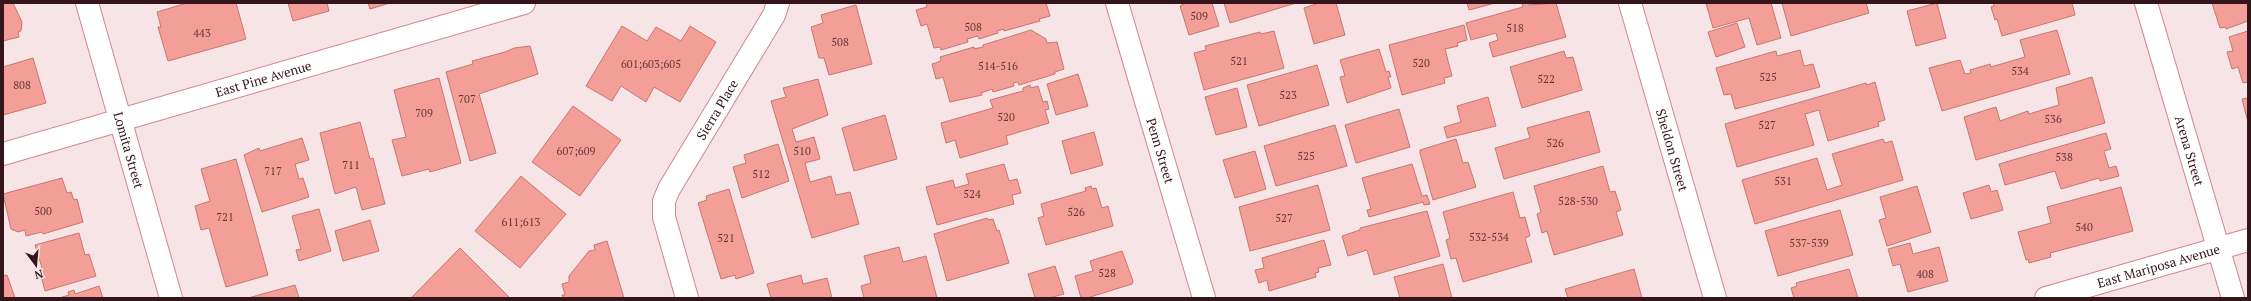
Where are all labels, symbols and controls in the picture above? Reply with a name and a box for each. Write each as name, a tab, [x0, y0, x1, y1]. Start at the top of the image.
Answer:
house number: 509	[1190, 9, 1208, 23]
house number: 508	[964, 20, 982, 34]
house number: 518	[1506, 21, 1524, 35]
house number: 443	[193, 26, 211, 40]
house number: 508	[831, 35, 849, 49]
house number: 521	[1230, 54, 1248, 68]
street label: East Pine Avenue	[213, 56, 313, 101]
house number: 520	[1412, 56, 1430, 70]
house number: 601;603;605	[621, 57, 681, 71]
house number: 514-516	[978, 59, 1018, 73]
house number: 534	[2011, 64, 2029, 78]
house number: 525	[1759, 70, 1777, 84]
house number: 522	[1537, 72, 1555, 86]
street label: Sierra Place	[692, 76, 742, 143]
house number: 808	[13, 78, 31, 92]
house number: 523	[1279, 88, 1297, 102]
house number: 707	[458, 92, 476, 106]
house number: 709	[415, 106, 433, 120]
street label: Sheldon Street	[1652, 107, 1693, 194]
street label: Lomita Street	[109, 110, 148, 191]
house number: 520	[997, 110, 1015, 124]
house number: 536	[2044, 112, 2062, 126]
street label: Arena Street	[2171, 113, 2209, 188]
street label: Penn Street	[1142, 116, 1179, 186]
house number: 527	[1758, 118, 1776, 132]
house number: 526	[1546, 136, 1564, 150]
house number: 607;609	[557, 144, 596, 158]
house number: 510	[793, 144, 811, 158]
house number: 525	[1297, 149, 1315, 163]
house number: 538	[2055, 150, 2073, 164]
house number: 711	[342, 158, 360, 172]
house number: 717	[264, 164, 282, 178]
house number: 512	[752, 167, 770, 181]
house number: 531	[1774, 174, 1792, 188]
house number: 524	[963, 187, 981, 201]
house number: 528-530	[1558, 194, 1598, 208]
house number: 500	[34, 204, 52, 218]
house number: 526	[1067, 205, 1085, 219]
house number: 721	[216, 210, 234, 224]
house number: 527	[1275, 211, 1293, 225]
house number: 611;613	[502, 215, 541, 229]
house number: 540	[2075, 220, 2093, 234]
house number: 532-534	[1469, 230, 1509, 244]
house number: 521	[717, 231, 735, 245]
house number: 537-539	[1789, 236, 1829, 250]
street label: East Mariposa Avenue	[2095, 240, 2222, 292]
north arrow	[16, 245, 56, 285]
house number: 528	[1098, 266, 1116, 280]
text: N	[32, 267, 45, 283]
house number: 408	[1916, 267, 1934, 281]

